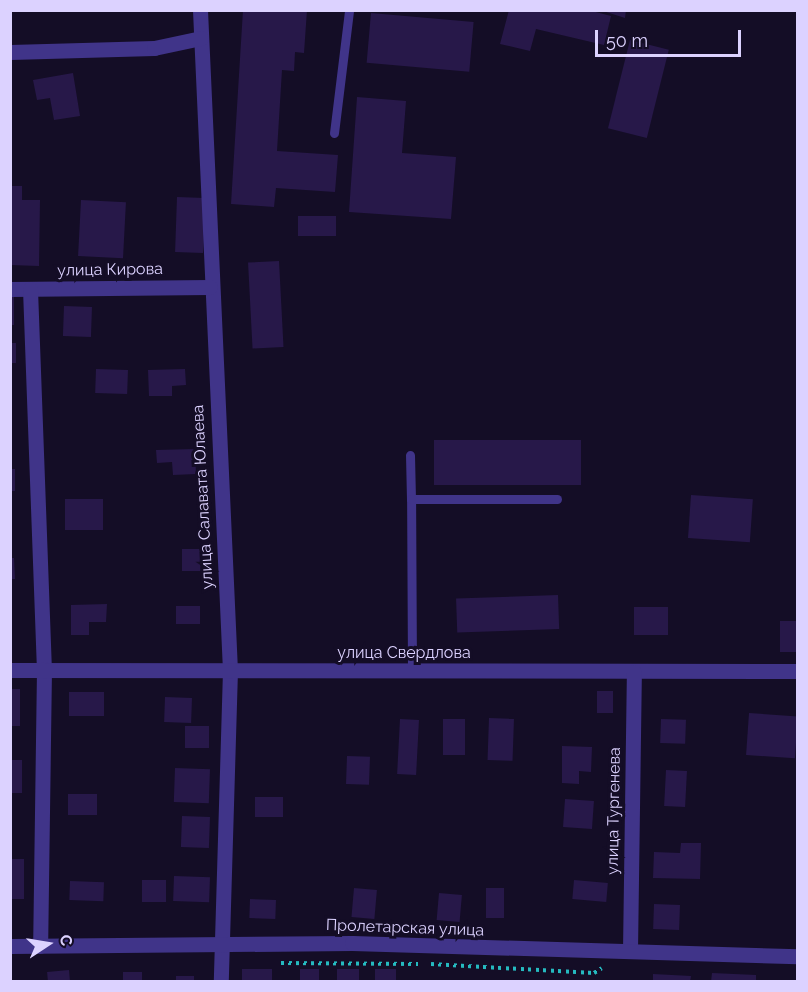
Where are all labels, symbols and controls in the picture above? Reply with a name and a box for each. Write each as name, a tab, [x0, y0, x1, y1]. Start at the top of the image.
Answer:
scale bar	[598, 18, 744, 56]
text: 50 m	[606, 30, 648, 51]
street label: улица Кирова	[57, 259, 163, 281]
street label: улица Салавата Юлаева	[189, 404, 217, 590]
street label: улица Свердлова	[337, 643, 471, 663]
street label: улица Тургенева	[603, 747, 625, 875]
north arrow	[18, 914, 78, 974]
street label: Пролетарская улица	[325, 916, 485, 940]
text: С	[56, 933, 77, 947]

